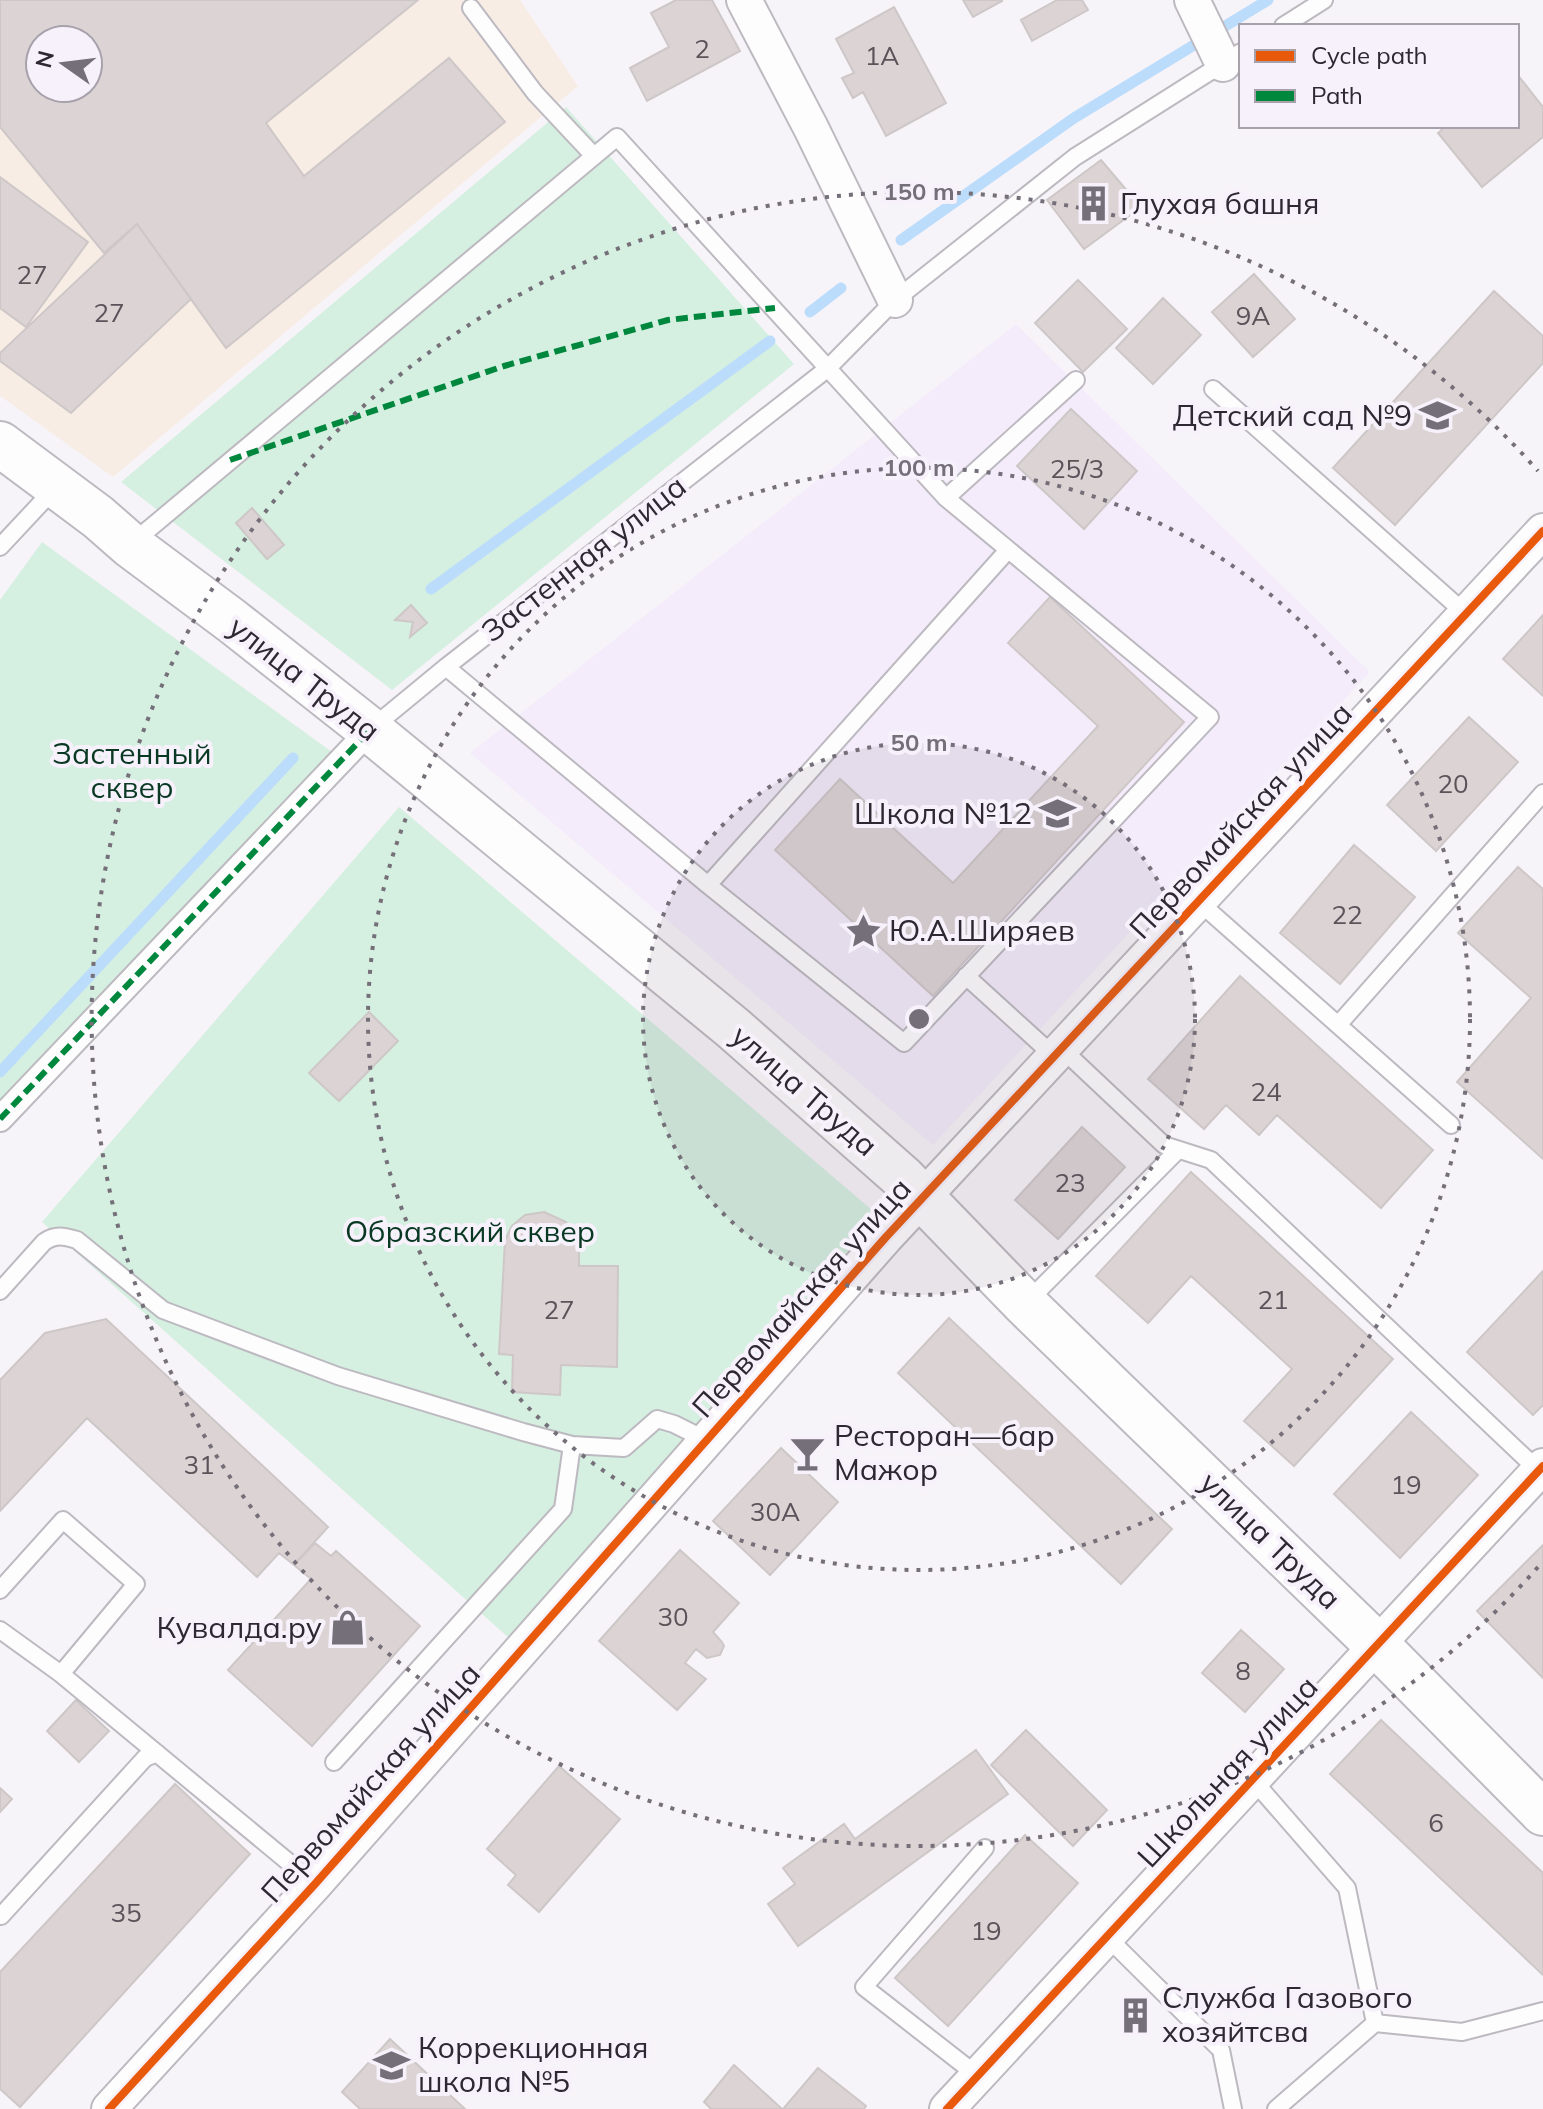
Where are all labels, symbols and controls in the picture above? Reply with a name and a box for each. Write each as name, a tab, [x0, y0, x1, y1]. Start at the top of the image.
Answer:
north arrow	[24, 24, 104, 104]
legend	[1239, 24, 1519, 128]
house number: 2	[694, 32, 710, 65]
house number: 1А	[865, 39, 899, 72]
text: Cycle path	[1311, 40, 1428, 70]
text: N	[29, 48, 60, 71]
text: Path	[1311, 80, 1363, 110]
text: 150 m	[883, 176, 955, 206]
place label: Глухая башня	[1120, 184, 1320, 222]
building icon: Глухая башня	[1075, 185, 1113, 223]
house number: 27	[16, 258, 48, 291]
house number: 27	[93, 296, 125, 329]
house number: 9А	[1236, 299, 1270, 332]
place label: Детский сад №9	[1173, 396, 1412, 434]
school or university icon: Детский сад №9	[1419, 397, 1457, 435]
text: 100 m	[883, 452, 955, 482]
house number: 25/3	[1050, 452, 1104, 485]
street label: Застенная улица	[474, 467, 693, 650]
street label: улица Труда	[221, 607, 388, 749]
street label: Первомайская улица	[1121, 694, 1360, 947]
text: 50 m	[891, 727, 947, 757]
park label: Застенный сквер	[52, 734, 212, 806]
house number: 20	[1437, 767, 1469, 800]
place label: Школа №12	[854, 794, 1032, 832]
school or university icon: Школа №12	[1039, 795, 1077, 833]
house number: 22	[1331, 898, 1363, 931]
place label: Ю.А.Ширяев	[889, 911, 1075, 949]
place icon: Ю.А.Ширяев	[844, 912, 882, 950]
centre of rings	[905, 1005, 933, 1033]
street label: улица Труда	[724, 1016, 886, 1164]
house number: 24	[1250, 1075, 1282, 1108]
house number: 23	[1054, 1166, 1086, 1199]
street label: Первомайская улица	[684, 1170, 919, 1425]
park label: Образский сквер	[345, 1212, 595, 1250]
house number: 21	[1257, 1283, 1289, 1316]
house number: 27	[543, 1293, 575, 1326]
place label: Ресторан—бар Мажор	[834, 1416, 1055, 1488]
bar icon: Ресторан—бар Мажор	[789, 1434, 827, 1472]
house number: 31	[183, 1448, 215, 1481]
street label: улица Труда	[1192, 1464, 1349, 1617]
house number: 19	[1390, 1468, 1422, 1501]
house number: 30А	[750, 1495, 800, 1528]
house number: 30	[657, 1600, 689, 1633]
place label: Кувалда.ру	[156, 1608, 322, 1646]
shop icon: Кувалда.ру	[329, 1609, 367, 1647]
house number: 8	[1235, 1654, 1251, 1687]
street label: Первомайская улица	[253, 1655, 488, 1910]
street label: Школьная улица	[1129, 1668, 1326, 1875]
house number: 6	[1428, 1806, 1444, 1839]
house number: 35	[110, 1896, 142, 1929]
house number: 19	[970, 1914, 1002, 1947]
place label: Служба Газового хозяйтсва	[1162, 1978, 1413, 2050]
building icon: Служба Газового хозяйтсва	[1117, 1996, 1155, 2034]
place label: Коррекционная школа №5	[418, 2028, 649, 2100]
school or university icon: Коррекционная школа №5	[373, 2046, 411, 2084]

